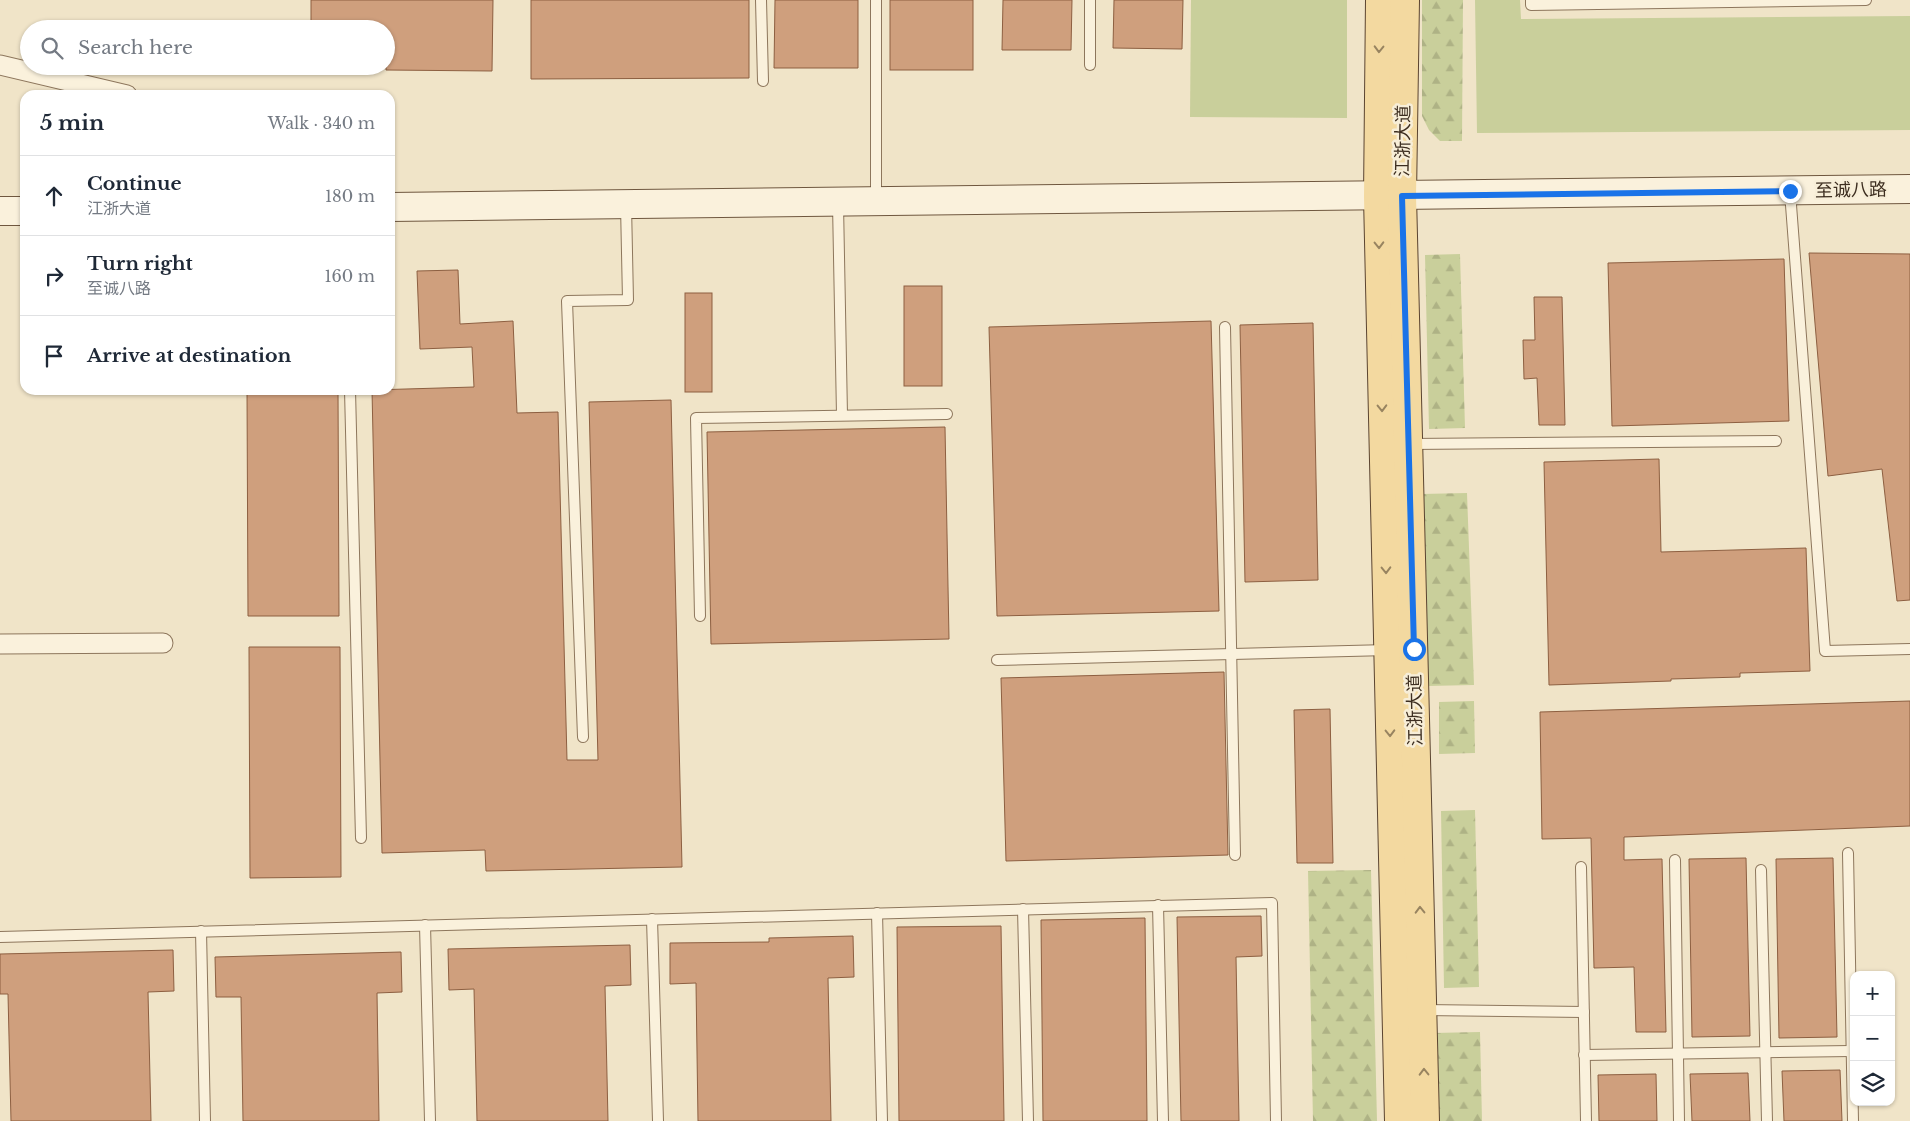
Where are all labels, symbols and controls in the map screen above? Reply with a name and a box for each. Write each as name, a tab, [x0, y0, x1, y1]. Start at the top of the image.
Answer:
search box	[20, 20, 395, 75]
icon: search	[38, 34, 66, 62]
text: Search here	[78, 36, 193, 59]
one-way arrow	[1374, 45, 1384, 53]
street label: 江浙大道	[1391, 105, 1415, 177]
text: 5 min	[40, 110, 104, 136]
text: Walk · 340 m	[268, 113, 375, 133]
text: Continue	[87, 172, 182, 195]
street label: 至诚八路	[1815, 178, 1887, 202]
route end	[1779, 180, 1802, 203]
icon: ahead	[40, 182, 68, 210]
text: 180 m	[325, 186, 375, 206]
text: 江浙大道	[87, 198, 151, 218]
one-way arrow	[1374, 242, 1384, 250]
text: Turn right	[87, 252, 193, 275]
icon: right	[40, 262, 68, 290]
text: 160 m	[324, 266, 375, 286]
text: 至诚八路	[87, 278, 151, 298]
icon: arrive	[40, 342, 68, 370]
text: Arrive at destination	[87, 344, 291, 367]
one-way arrow	[1377, 404, 1388, 412]
one-way arrow	[1381, 566, 1391, 574]
route start	[1403, 638, 1426, 661]
street label: 江浙大道	[1403, 674, 1427, 746]
one-way arrow	[1385, 729, 1395, 737]
one-way arrow	[1415, 906, 1425, 914]
map controls	[1850, 971, 1895, 1106]
button: +	[1850, 971, 1895, 1016]
button: −	[1850, 1016, 1895, 1061]
button: layers	[1850, 1061, 1895, 1106]
one-way arrow	[1419, 1068, 1429, 1076]

